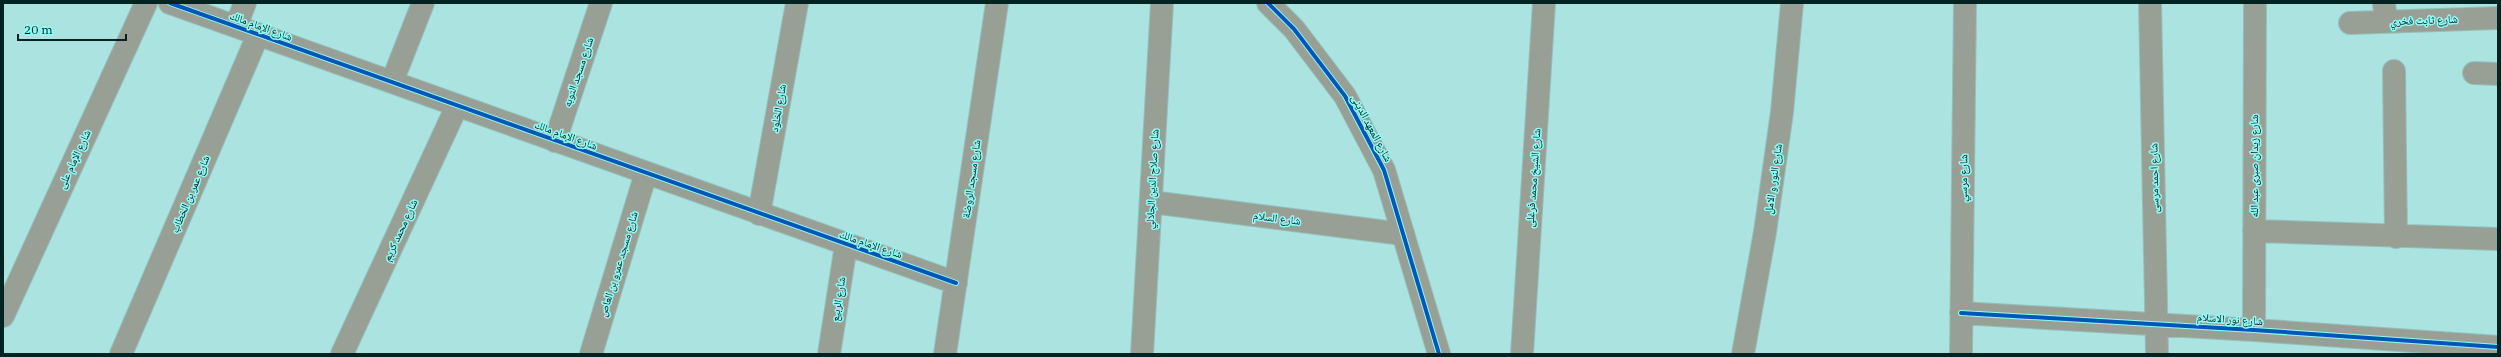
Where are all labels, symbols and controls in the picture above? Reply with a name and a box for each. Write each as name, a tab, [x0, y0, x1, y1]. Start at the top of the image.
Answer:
street label: شارع الإمام مالك	[228, 8, 294, 44]
street label: شارع ثابت فخري	[2390, 12, 2458, 30]
scale bar	[18, 16, 126, 42]
text: 20 m	[24, 22, 53, 37]
street label: شارع مسجد التوبه	[560, 35, 596, 109]
street label: شارع الخلود	[767, 83, 789, 133]
street label: شارع المعهد الدينى	[1348, 92, 1396, 164]
street label: شارع زيدان صبرى عبد الله	[2247, 114, 2261, 218]
street label: شارع الإمام مالك	[533, 117, 599, 153]
street label: شارع الإمام على	[54, 127, 94, 191]
street label: شارع الشيخ محمد فرغلى	[1523, 128, 1543, 228]
street label: شارع صلاح الدين الجلالي	[1142, 129, 1163, 229]
street label: شارع مسجد الروضة	[959, 139, 983, 219]
street label: شارع النور و الامل	[1761, 143, 1785, 215]
street label: شارع احمد مرسى	[2146, 143, 2162, 213]
street label: شارع عمر بن الخطاب	[167, 153, 213, 235]
street label: شارع مرسي	[1956, 154, 1972, 202]
street label: شارع محمد كريم	[380, 197, 421, 264]
street label: شارع السلام	[1252, 208, 1302, 228]
street label: شارع مسجد عمرو بن العاص	[595, 210, 641, 318]
street label: شارع الإمام مالك	[838, 227, 904, 261]
street label: شارع الربيع	[828, 276, 848, 322]
street label: شارع نور الاسلام	[2197, 310, 2263, 328]

